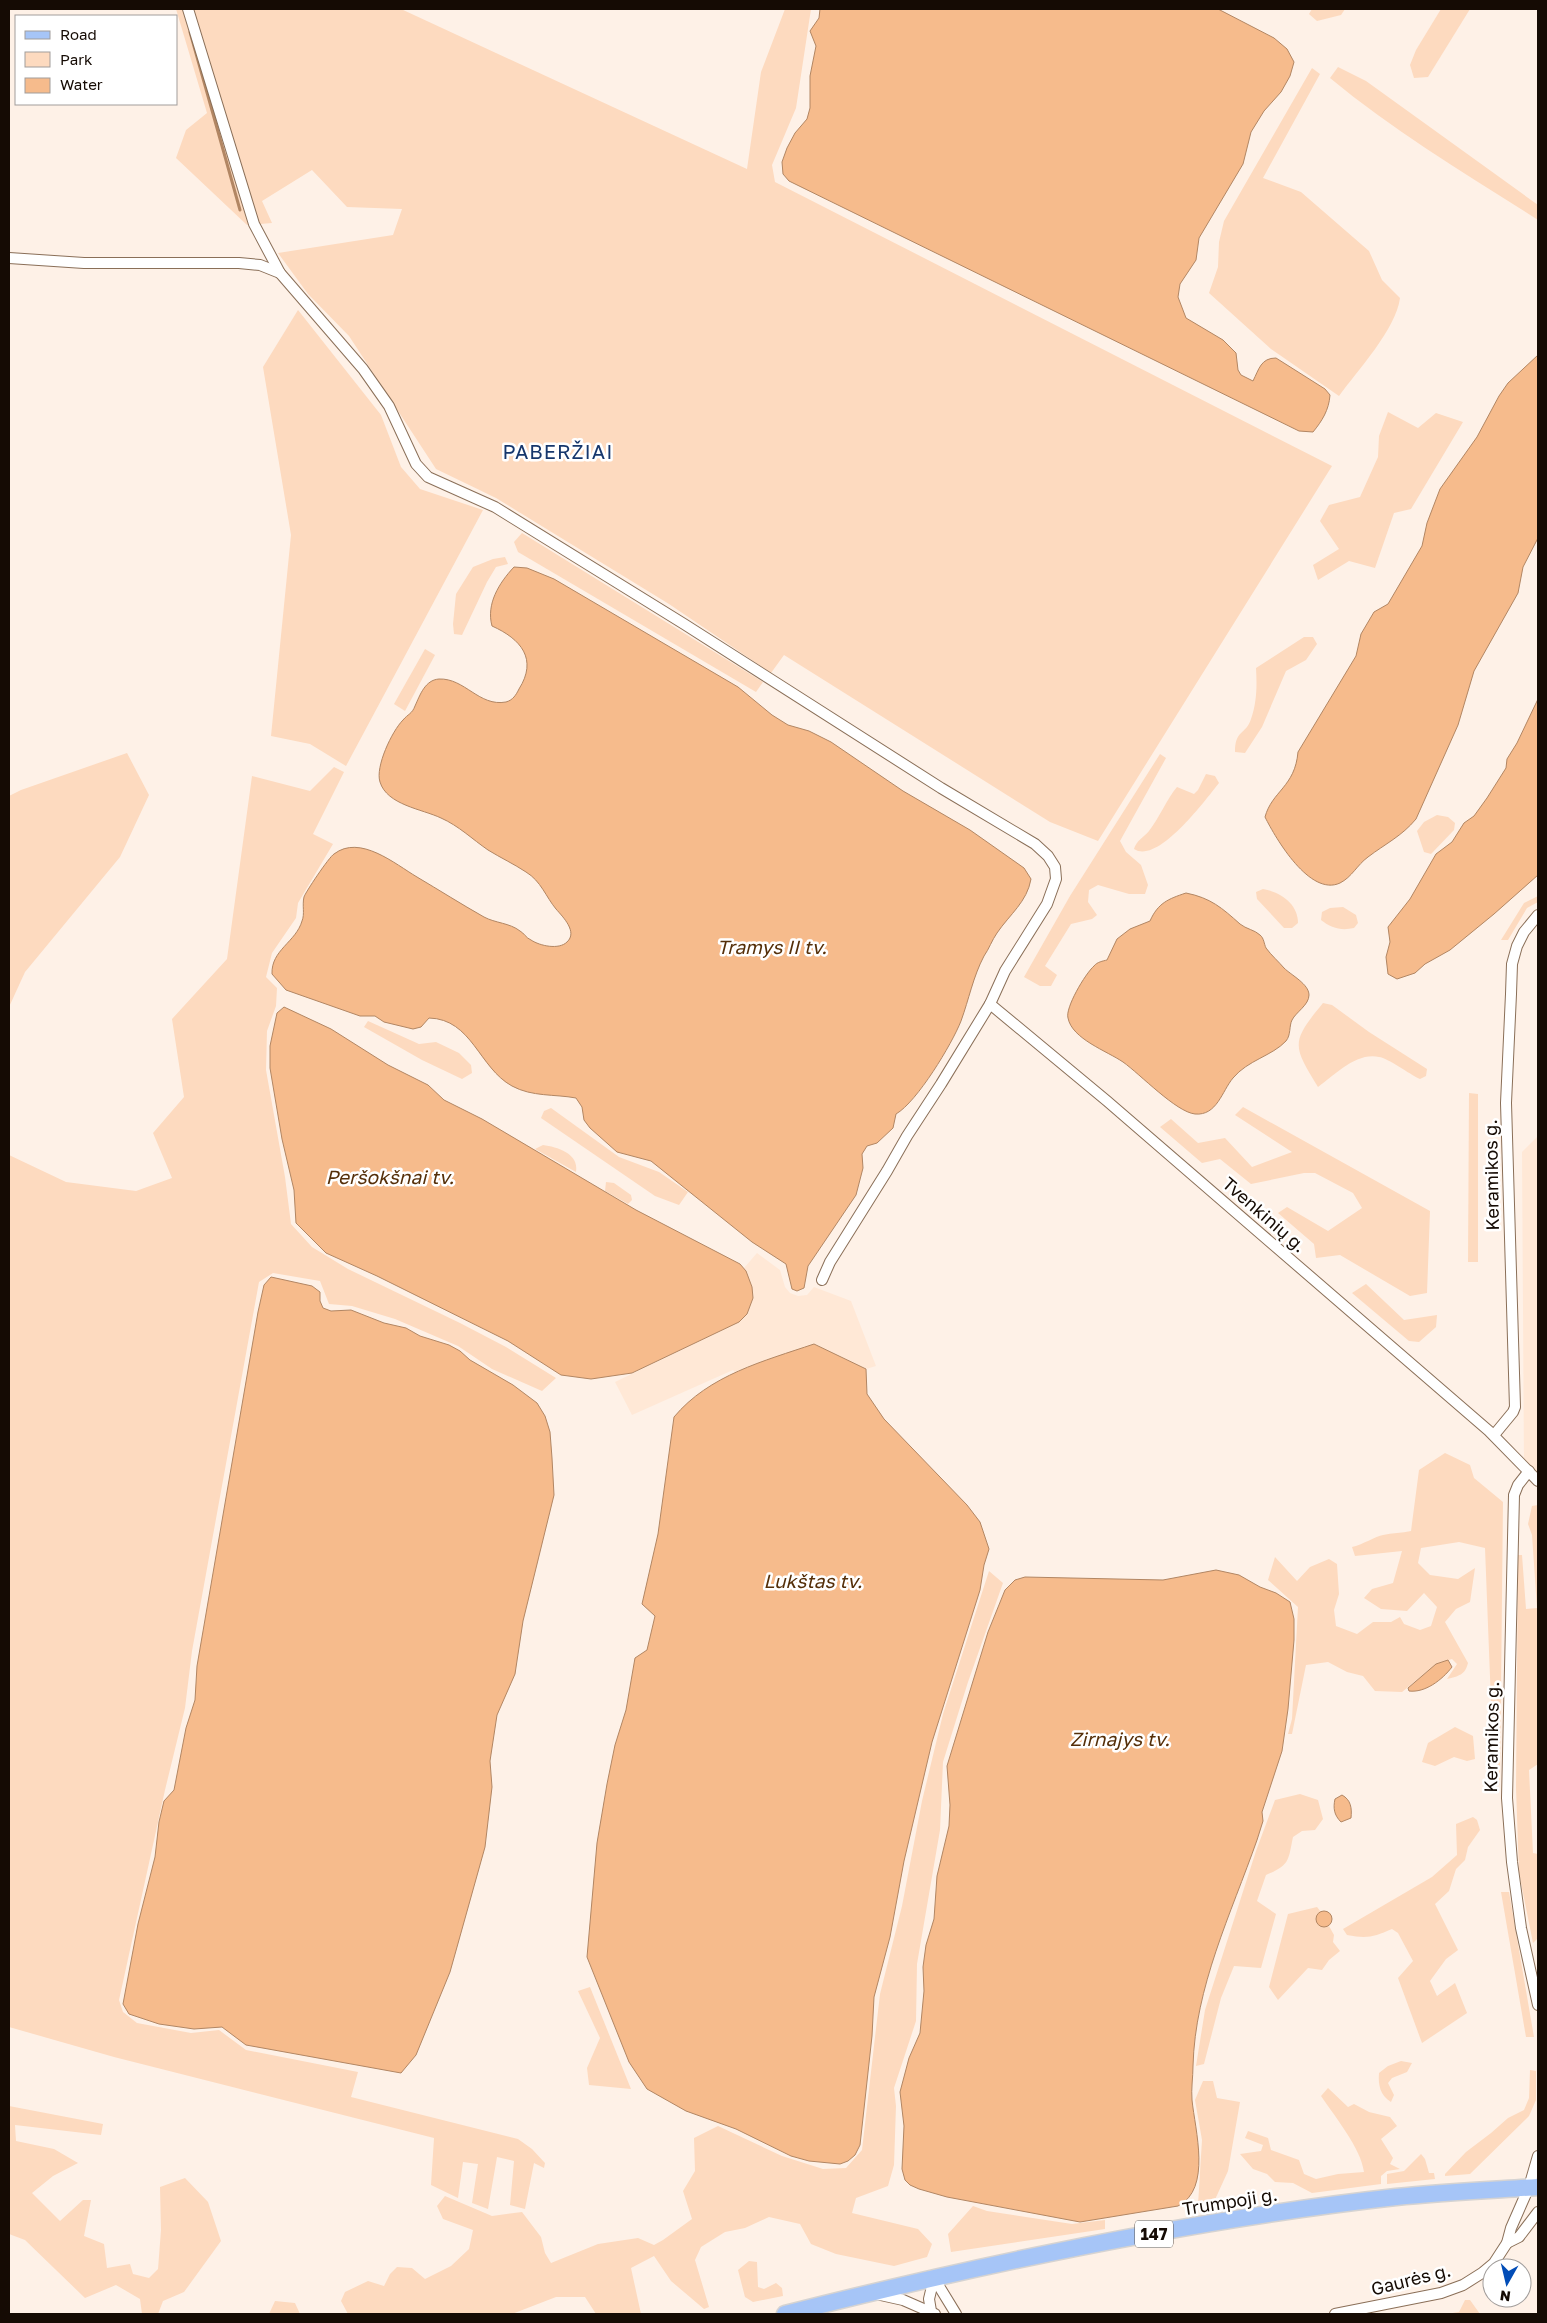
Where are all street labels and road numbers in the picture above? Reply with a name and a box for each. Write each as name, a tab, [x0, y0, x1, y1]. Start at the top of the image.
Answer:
street label: Keramikos g.	[1479, 1119, 1503, 1231]
street label: Tvenkinių g.	[1218, 1172, 1311, 1257]
street label: Keramikos g.	[1479, 1681, 1503, 1793]
street label: Trumpoji g.	[1181, 2183, 1279, 2219]
road number: 147	[1135, 2220, 1173, 2248]
street label: Gaurės g.	[1369, 2258, 1453, 2300]

